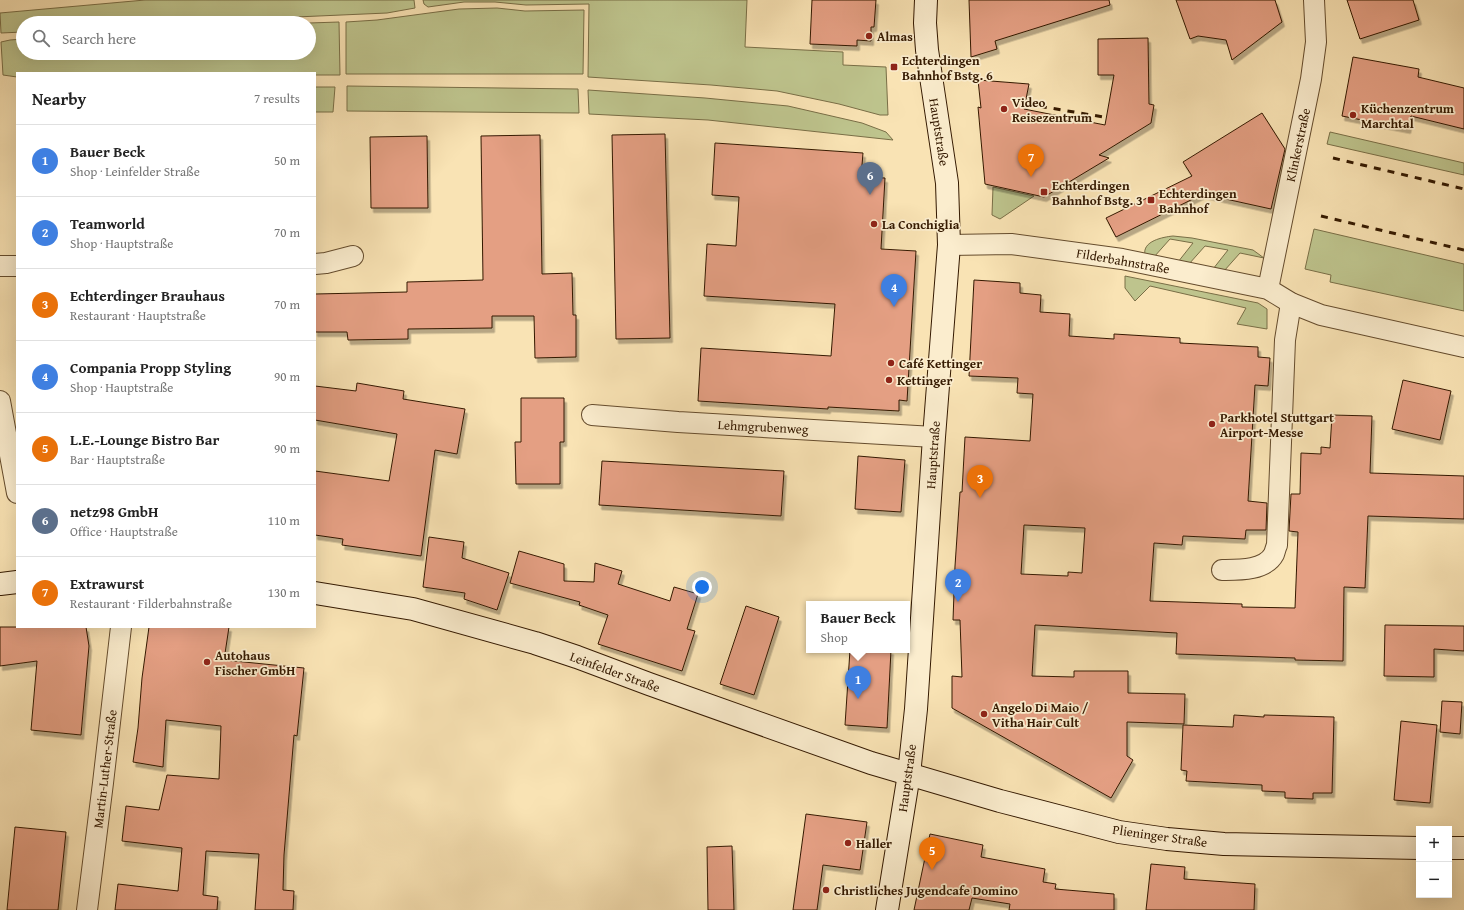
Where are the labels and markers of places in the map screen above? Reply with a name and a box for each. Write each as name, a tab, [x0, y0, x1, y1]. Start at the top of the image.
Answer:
place label: Almas	[877, 27, 913, 46]
marker: Almas	[864, 31, 874, 41]
place label: Echterdingen Bahnhof Bstg. 6	[902, 51, 993, 85]
marker: Echterdingen Bahnhof Bstg. 6	[889, 62, 899, 72]
place label: Video Reisezentrum	[1012, 93, 1093, 127]
place label: Küchenzentrum Marchtal	[1361, 99, 1455, 133]
marker: Video Reisezentrum	[999, 104, 1009, 114]
marker: Küchenzentrum Marchtal	[1348, 110, 1358, 120]
pin: 7	[1018, 144, 1044, 177]
pin: 6	[857, 162, 883, 195]
place label: Echterdingen Bahnhof Bstg. 3	[1052, 176, 1143, 210]
place label: Echterdingen Bahnhof	[1159, 184, 1237, 218]
marker: Echterdingen Bahnhof Bstg. 3	[1039, 187, 1049, 197]
marker: Echterdingen Bahnhof	[1146, 195, 1156, 205]
place label: La Conchiglia	[882, 215, 960, 234]
marker: La Conchiglia	[869, 219, 879, 229]
pin: 4	[881, 274, 907, 307]
place label: Café Kettinger	[899, 354, 982, 373]
marker: Café Kettinger	[886, 358, 896, 368]
place label: Kettinger	[897, 371, 952, 390]
marker: Kettinger	[884, 375, 894, 385]
place label: Parkhotel Stuttgart Airport-Messe	[1220, 408, 1334, 442]
marker: Parkhotel Stuttgart Airport-Messe	[1207, 419, 1217, 429]
pin: 3	[967, 465, 993, 498]
pin: 2	[945, 569, 971, 602]
place label: Autohaus Fischer GmbH	[215, 646, 295, 680]
marker: Autohaus Fischer GmbH	[202, 657, 212, 667]
pin: 1	[845, 666, 871, 699]
place label: Angelo Di Maio / Vitha Hair Cult	[992, 698, 1089, 732]
marker: Angelo Di Maio / Vitha Hair Cult	[979, 709, 989, 719]
place label: Haller	[856, 834, 892, 853]
pin: 5	[919, 837, 945, 870]
marker: Haller	[843, 838, 853, 848]
place label: Christliches Jugendcafe Domino	[834, 881, 1018, 900]
marker: Christliches Jugendcafe Domino	[821, 885, 831, 895]

